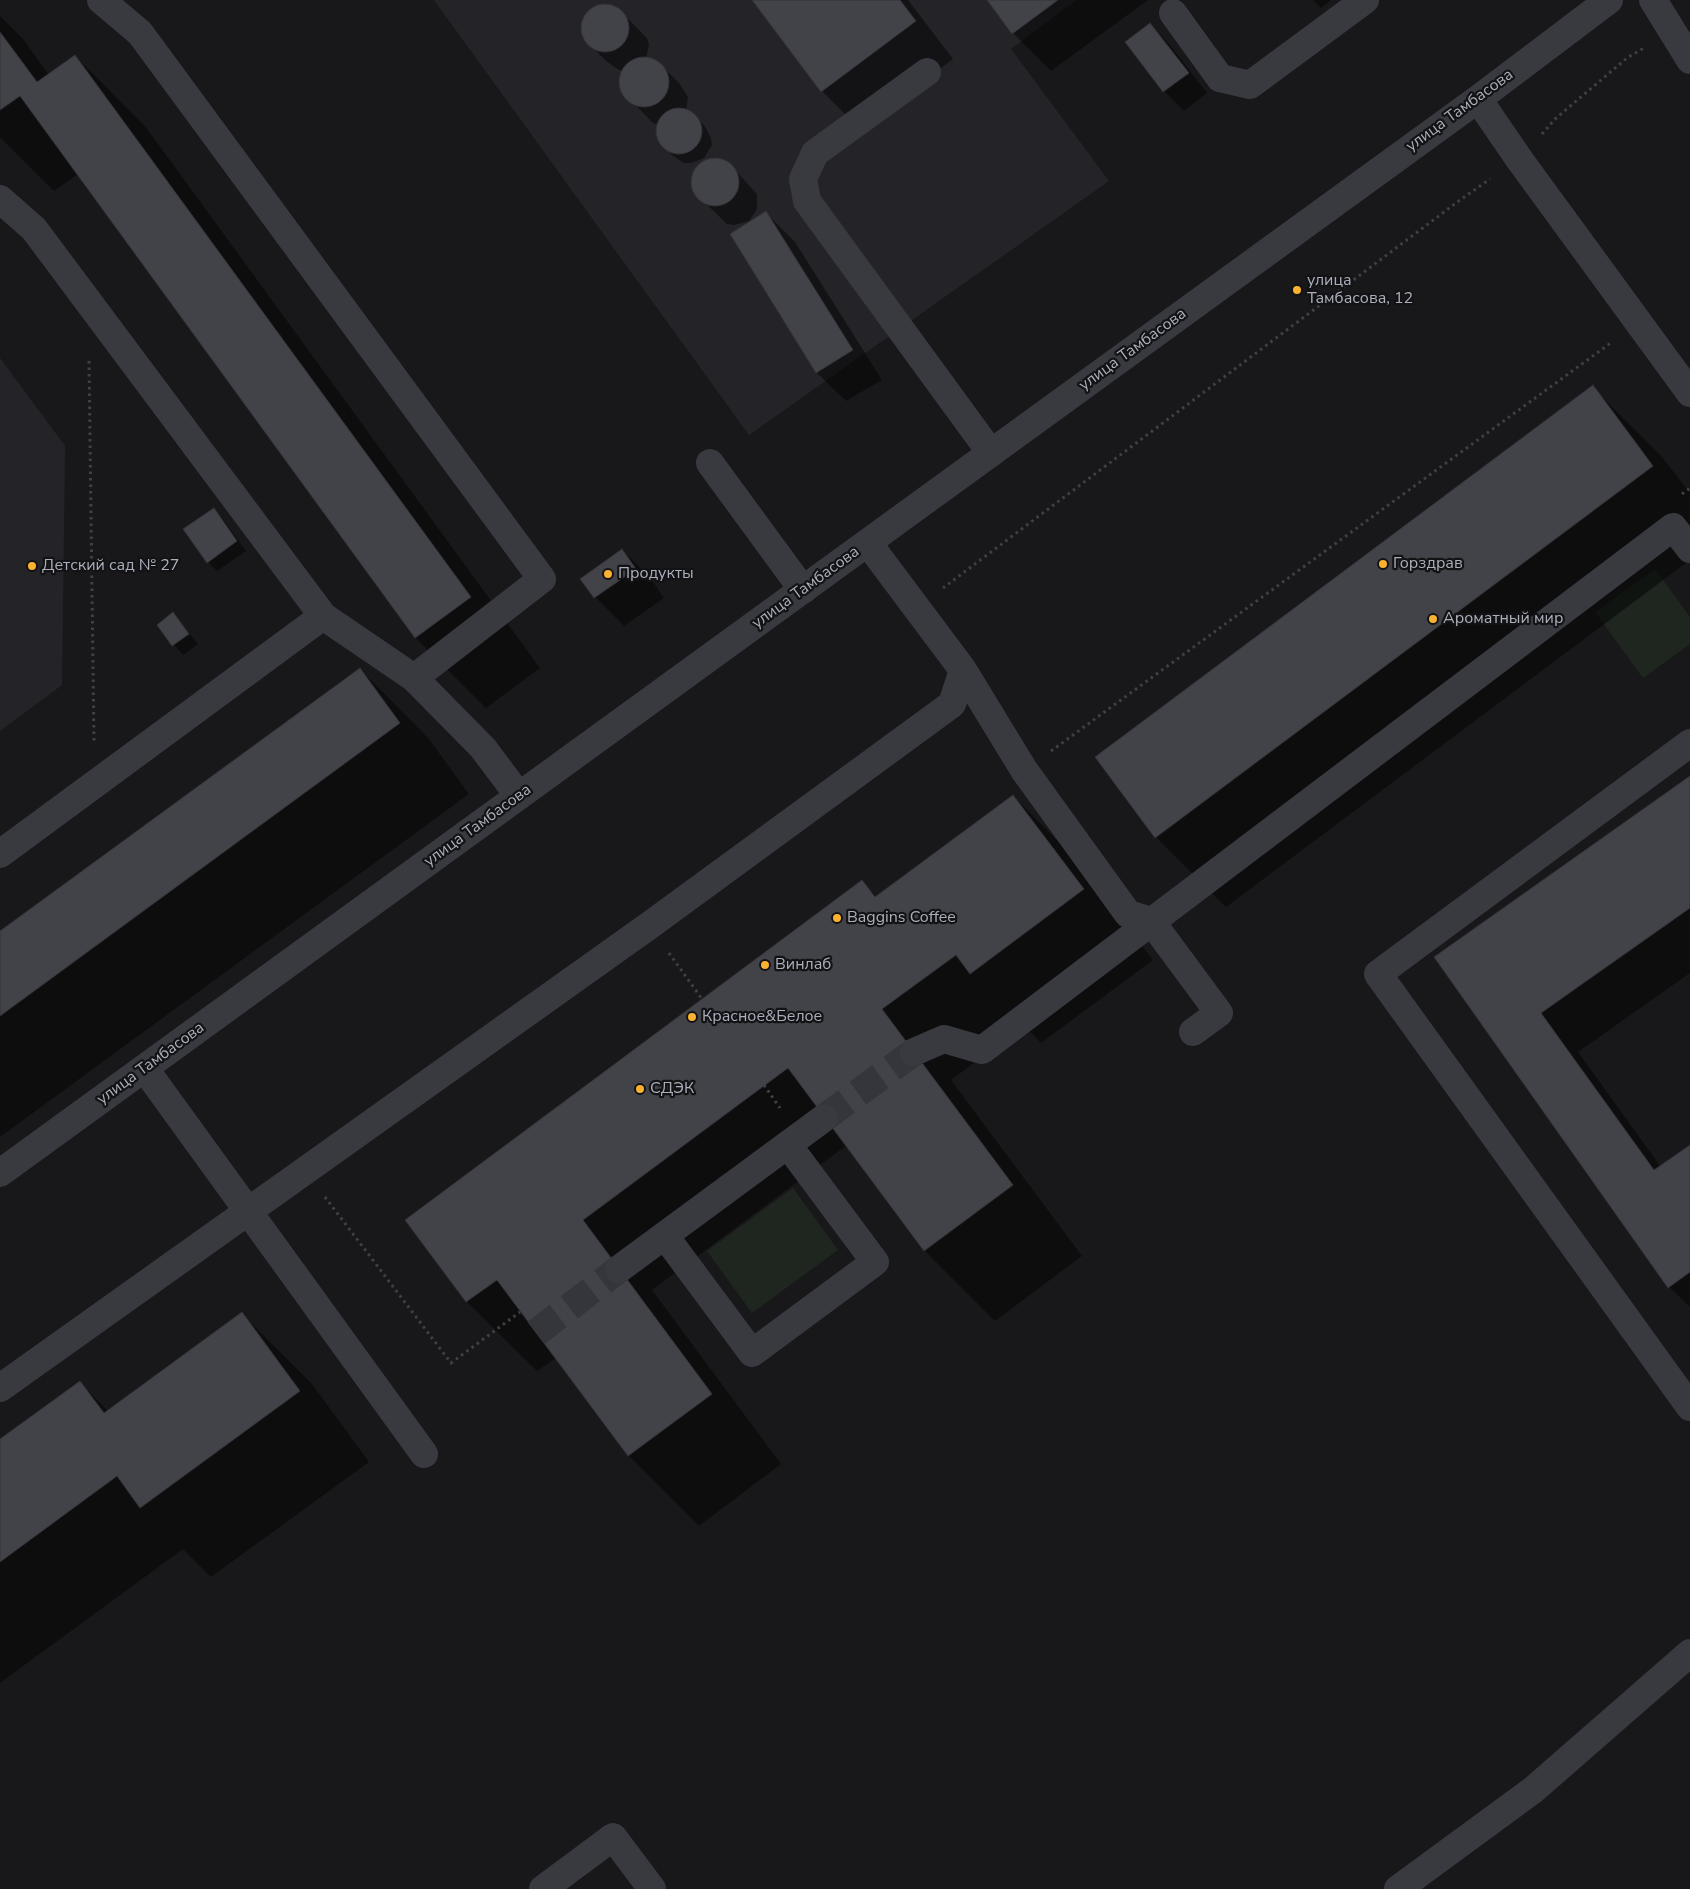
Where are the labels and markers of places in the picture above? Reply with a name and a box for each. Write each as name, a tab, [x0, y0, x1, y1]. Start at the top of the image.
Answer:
place label: улица Тамбасова, 12	[1307, 271, 1413, 309]
marker: улица Тамбасова, 12	[1291, 284, 1303, 296]
place label: Горздрав	[1393, 554, 1463, 574]
place label: Детский сад № 27	[42, 556, 179, 576]
marker: Горздрав	[1377, 558, 1389, 570]
marker: Детский сад № 27	[26, 560, 38, 572]
place label: Продукты	[618, 564, 694, 584]
marker: Продукты	[602, 568, 614, 580]
place label: Ароматный мир	[1443, 609, 1563, 629]
marker: Ароматный мир	[1427, 613, 1439, 625]
place label: Baggins Coffee	[847, 908, 956, 928]
marker: Baggins Coffee	[831, 912, 843, 924]
place label: Винлаб	[775, 955, 831, 975]
marker: Винлаб	[759, 959, 771, 971]
place label: Красное&Белое	[702, 1007, 822, 1027]
marker: Красное&Белое	[686, 1011, 698, 1023]
place label: СДЭК	[650, 1079, 694, 1099]
marker: СДЭК	[634, 1083, 646, 1095]

